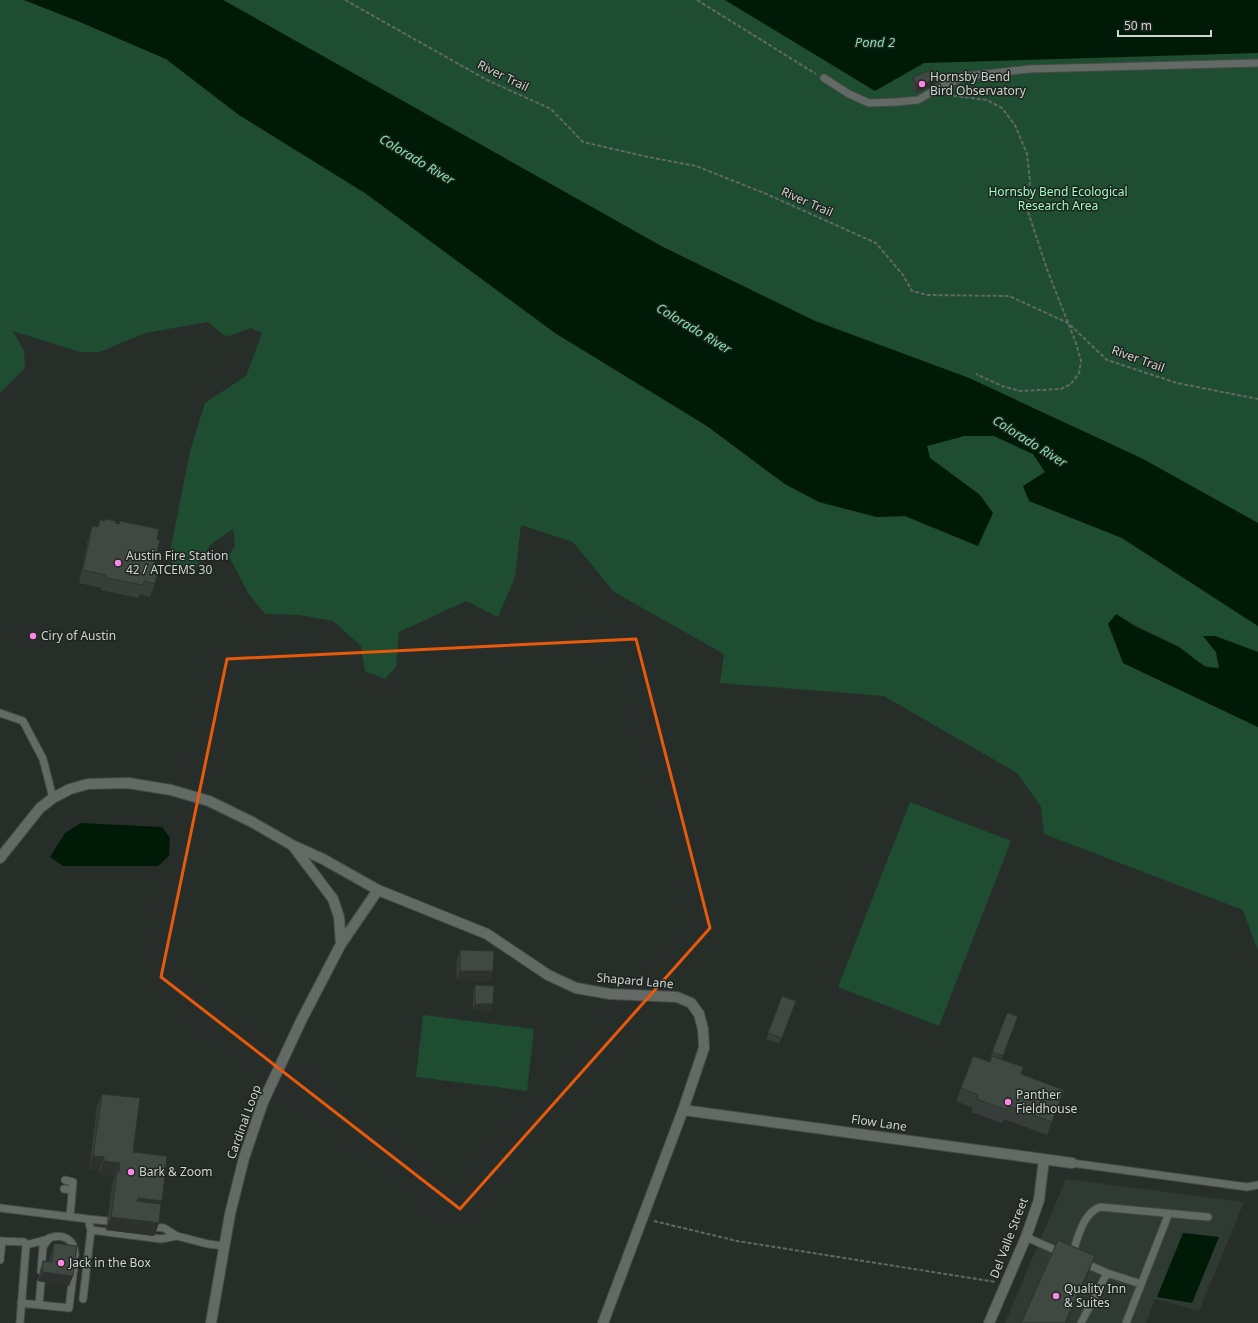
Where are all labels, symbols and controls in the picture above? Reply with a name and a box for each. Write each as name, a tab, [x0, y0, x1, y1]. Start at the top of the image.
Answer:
scale bar	[1118, 12, 1211, 38]
text: 50 m	[1124, 17, 1152, 34]
water label: Pond 2	[855, 33, 895, 51]
street label: River Trail	[475, 56, 532, 95]
place label: Hornsby Bend Bird Observatory	[930, 68, 1027, 99]
marker: Hornsby Bend Bird Observatory	[917, 79, 927, 89]
water label: Colorado River	[376, 129, 459, 189]
street label: River Trail	[779, 183, 836, 221]
park label: Hornsby Bend Ecological Research Area	[988, 183, 1128, 214]
water label: Colorado River	[653, 298, 736, 358]
street label: River Trail	[1109, 341, 1167, 376]
water label: Colorado River	[989, 411, 1071, 472]
place label: Austin Fire Station 42 / ATCEMS 30	[126, 547, 228, 578]
marker: Austin Fire Station 42 / ATCEMS 30	[113, 558, 123, 568]
place label: Ciry of Austin	[41, 627, 116, 644]
marker: Ciry of Austin	[28, 631, 38, 641]
street label: Shapard Lane	[596, 969, 674, 992]
street label: Cardinal Loop	[222, 1082, 265, 1161]
place label: Panther Fieldhouse	[1016, 1086, 1077, 1117]
marker: Panther Fieldhouse	[1003, 1097, 1013, 1107]
street label: Flow Lane	[850, 1110, 908, 1135]
place label: Bark & Zoom	[139, 1163, 213, 1180]
marker: Bark & Zoom	[126, 1167, 136, 1177]
street label: Del Valle Street	[985, 1194, 1032, 1281]
place label: Jack in the Box	[68, 1254, 151, 1271]
marker: Jack in the Box	[56, 1258, 66, 1268]
place label: Quality Inn & Suites	[1064, 1280, 1126, 1311]
marker: Quality Inn & Suites	[1051, 1291, 1061, 1301]

